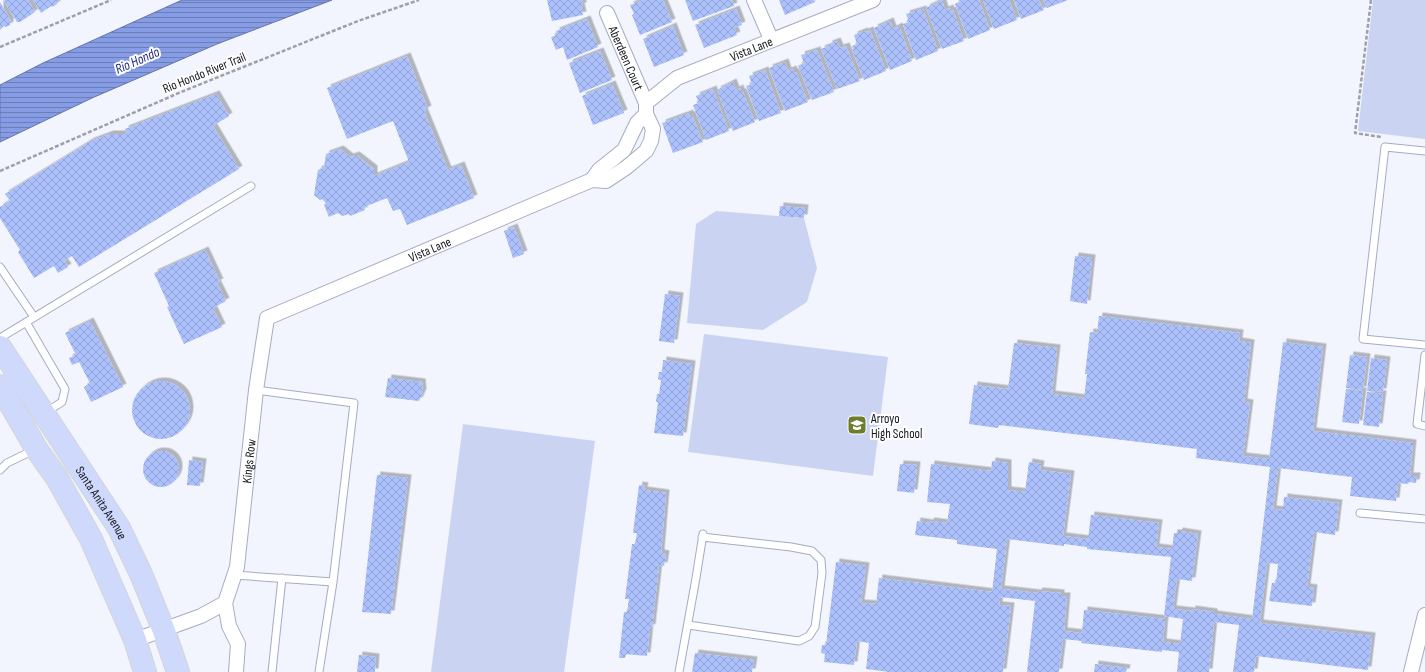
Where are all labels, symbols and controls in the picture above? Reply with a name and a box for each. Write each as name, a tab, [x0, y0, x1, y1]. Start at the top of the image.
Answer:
street label: Aberdeen Court	[604, 23, 647, 93]
street label: Vista Lane	[728, 34, 775, 65]
water label: Rio Hondo	[112, 43, 162, 78]
street label: Rio Hondo River Trail	[160, 49, 248, 97]
street label: Vista Lane	[406, 234, 454, 266]
place label: Arroyo High School	[870, 411, 922, 442]
school or university icon: Arroyo High School	[846, 414, 868, 436]
street label: Kings Row	[239, 438, 260, 484]
street label: Santa Anita Avenue	[72, 464, 130, 542]

